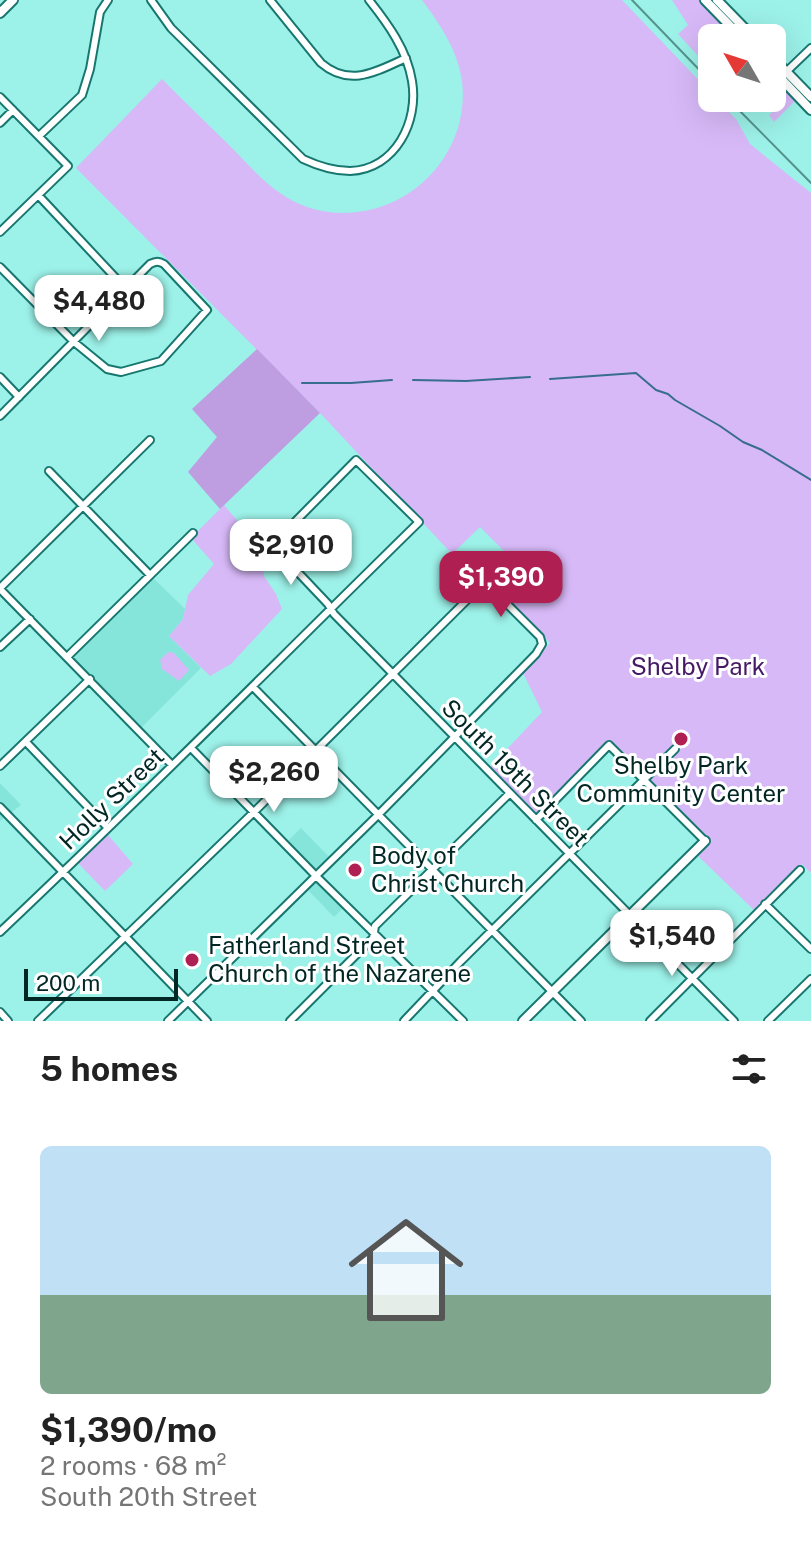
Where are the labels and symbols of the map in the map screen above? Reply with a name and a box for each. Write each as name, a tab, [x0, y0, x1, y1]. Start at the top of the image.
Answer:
north arrow	[698, 24, 786, 112]
pin: $4,480	[34, 275, 164, 343]
pin: $2,910	[226, 519, 356, 587]
pin: $1,390	[436, 551, 566, 619]
park label: Shelby Park	[631, 652, 765, 680]
street label: South 19th Street	[436, 693, 595, 852]
marker: Shelby Park Community Center	[672, 730, 690, 748]
street label: Holly Street	[53, 742, 169, 855]
pin: $2,260	[209, 746, 339, 814]
place label: Shelby Park Community Center	[577, 751, 785, 807]
place label: Body of Christ Church	[371, 841, 524, 897]
marker: Body of Christ Church	[346, 861, 364, 879]
pin: $1,540	[607, 910, 737, 978]
place label: Fatherland Street Church of the Nazarene	[208, 931, 471, 987]
marker: Fatherland Street Church of the Nazarene	[183, 951, 201, 969]
scale bar	[24, 965, 178, 1001]

